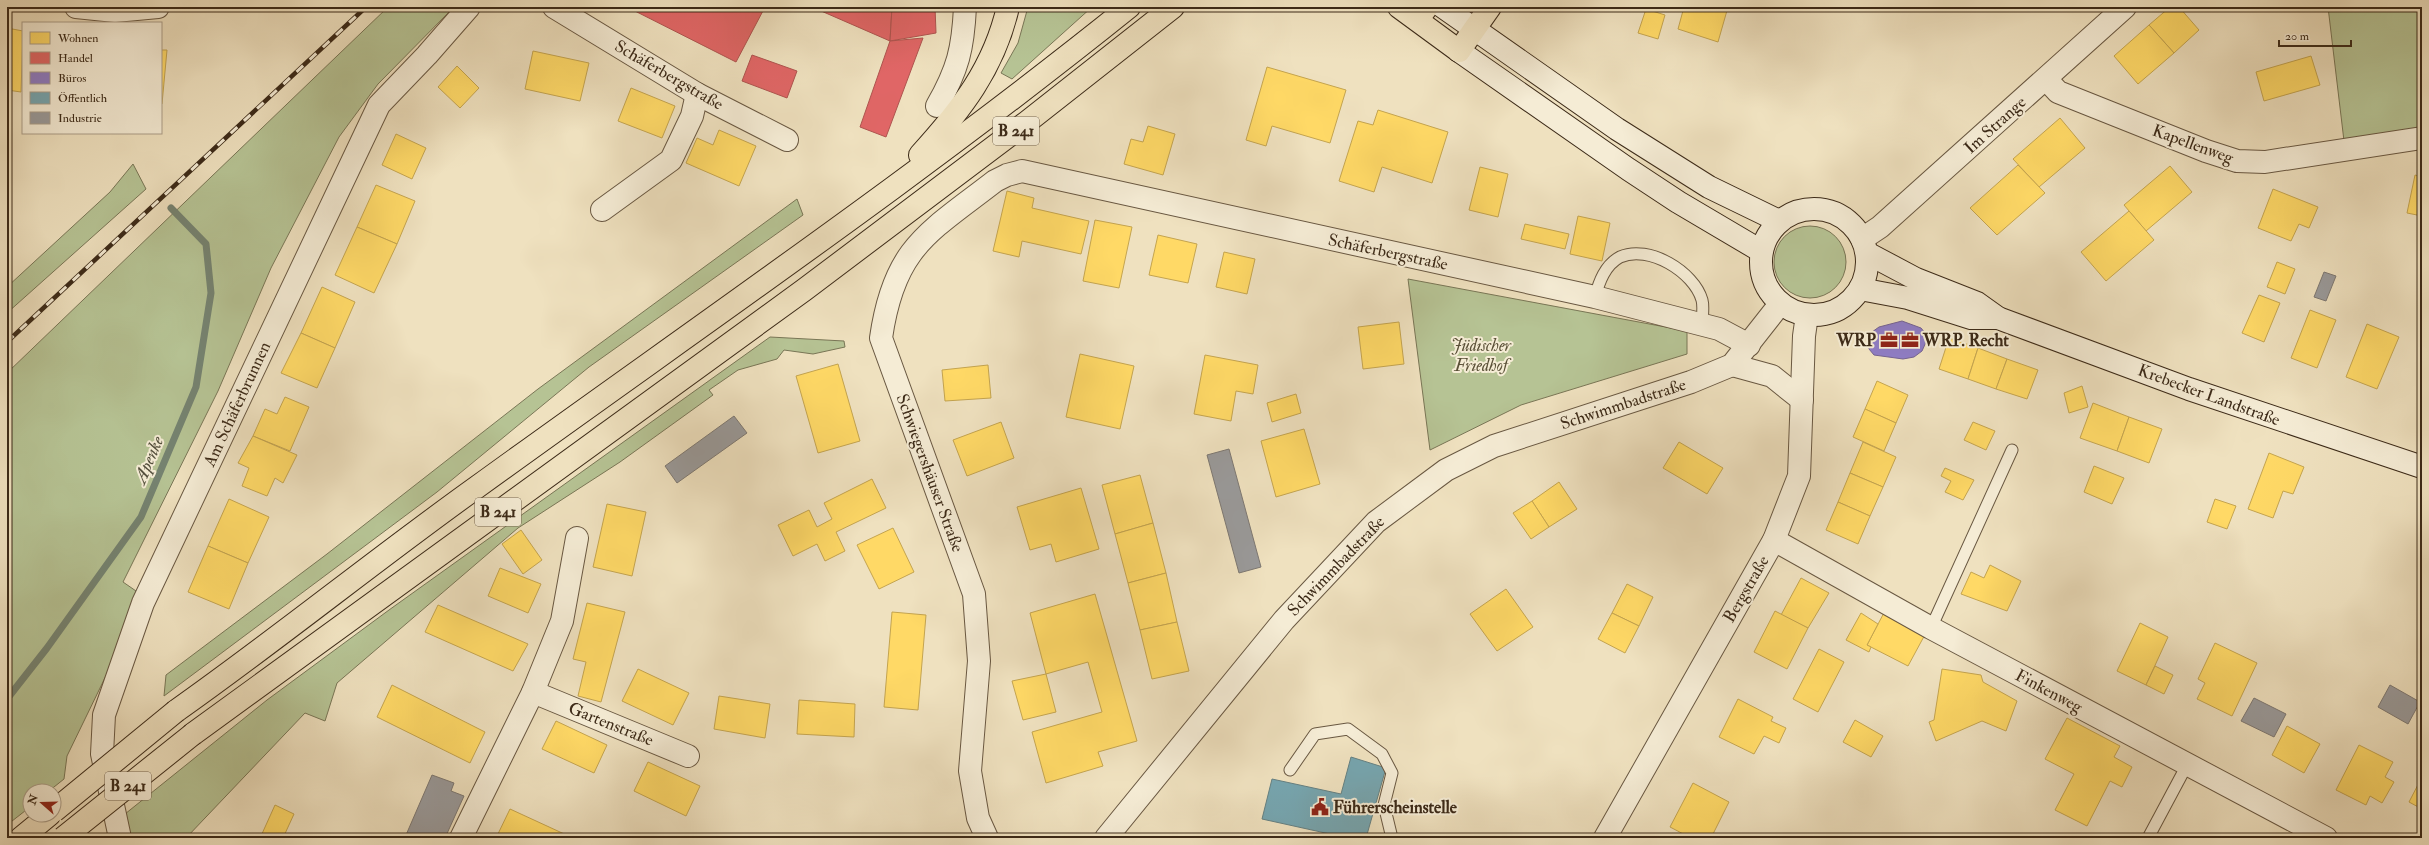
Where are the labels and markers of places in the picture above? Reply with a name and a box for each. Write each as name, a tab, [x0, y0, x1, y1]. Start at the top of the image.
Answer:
place label: WRP	[1836, 330, 1876, 351]
office icon: WRP	[1879, 330, 1899, 350]
office icon: WRP. Recht	[1900, 330, 1920, 350]
place label: WRP. Recht	[1922, 330, 2009, 351]
public building icon: Führerscheinstelle	[1310, 797, 1330, 817]
place label: Führerscheinstelle	[1333, 797, 1458, 818]

